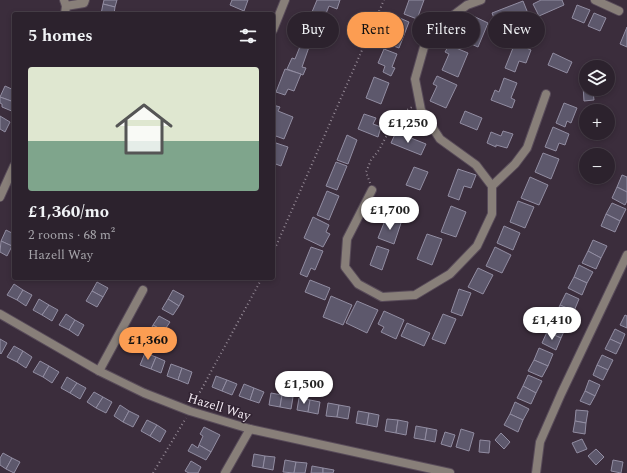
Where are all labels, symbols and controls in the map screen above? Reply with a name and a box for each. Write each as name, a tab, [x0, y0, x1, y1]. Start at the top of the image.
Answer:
chip: Buy	[287, 12, 339, 48]
chip: Rent	[347, 12, 404, 48]
chip: Filters	[412, 12, 480, 48]
chip: New	[488, 12, 545, 48]
text: 5 homes	[28, 23, 93, 49]
icon: filters	[237, 25, 259, 47]
map controls	[579, 60, 615, 184]
button: layers	[579, 60, 615, 96]
icon: home	[108, 93, 180, 165]
button: +	[579, 104, 615, 140]
pin: £1,250	[375, 110, 441, 144]
text: £1,250	[388, 113, 428, 133]
button: −	[579, 148, 615, 184]
pin: £1,700	[357, 197, 423, 231]
text: £1,360/mo	[28, 199, 109, 225]
text: £1,700	[370, 200, 410, 220]
text: 2 rooms · 68 m²	[28, 225, 115, 245]
text: Hazell Way	[28, 245, 93, 265]
pin: £1,410	[519, 307, 585, 341]
text: £1,410	[532, 310, 572, 330]
pin: £1,360	[115, 327, 181, 361]
text: £1,360	[128, 330, 168, 350]
pin: £1,500	[271, 371, 337, 405]
text: £1,500	[284, 374, 324, 394]
street label: Hazell Way	[185, 388, 254, 426]

